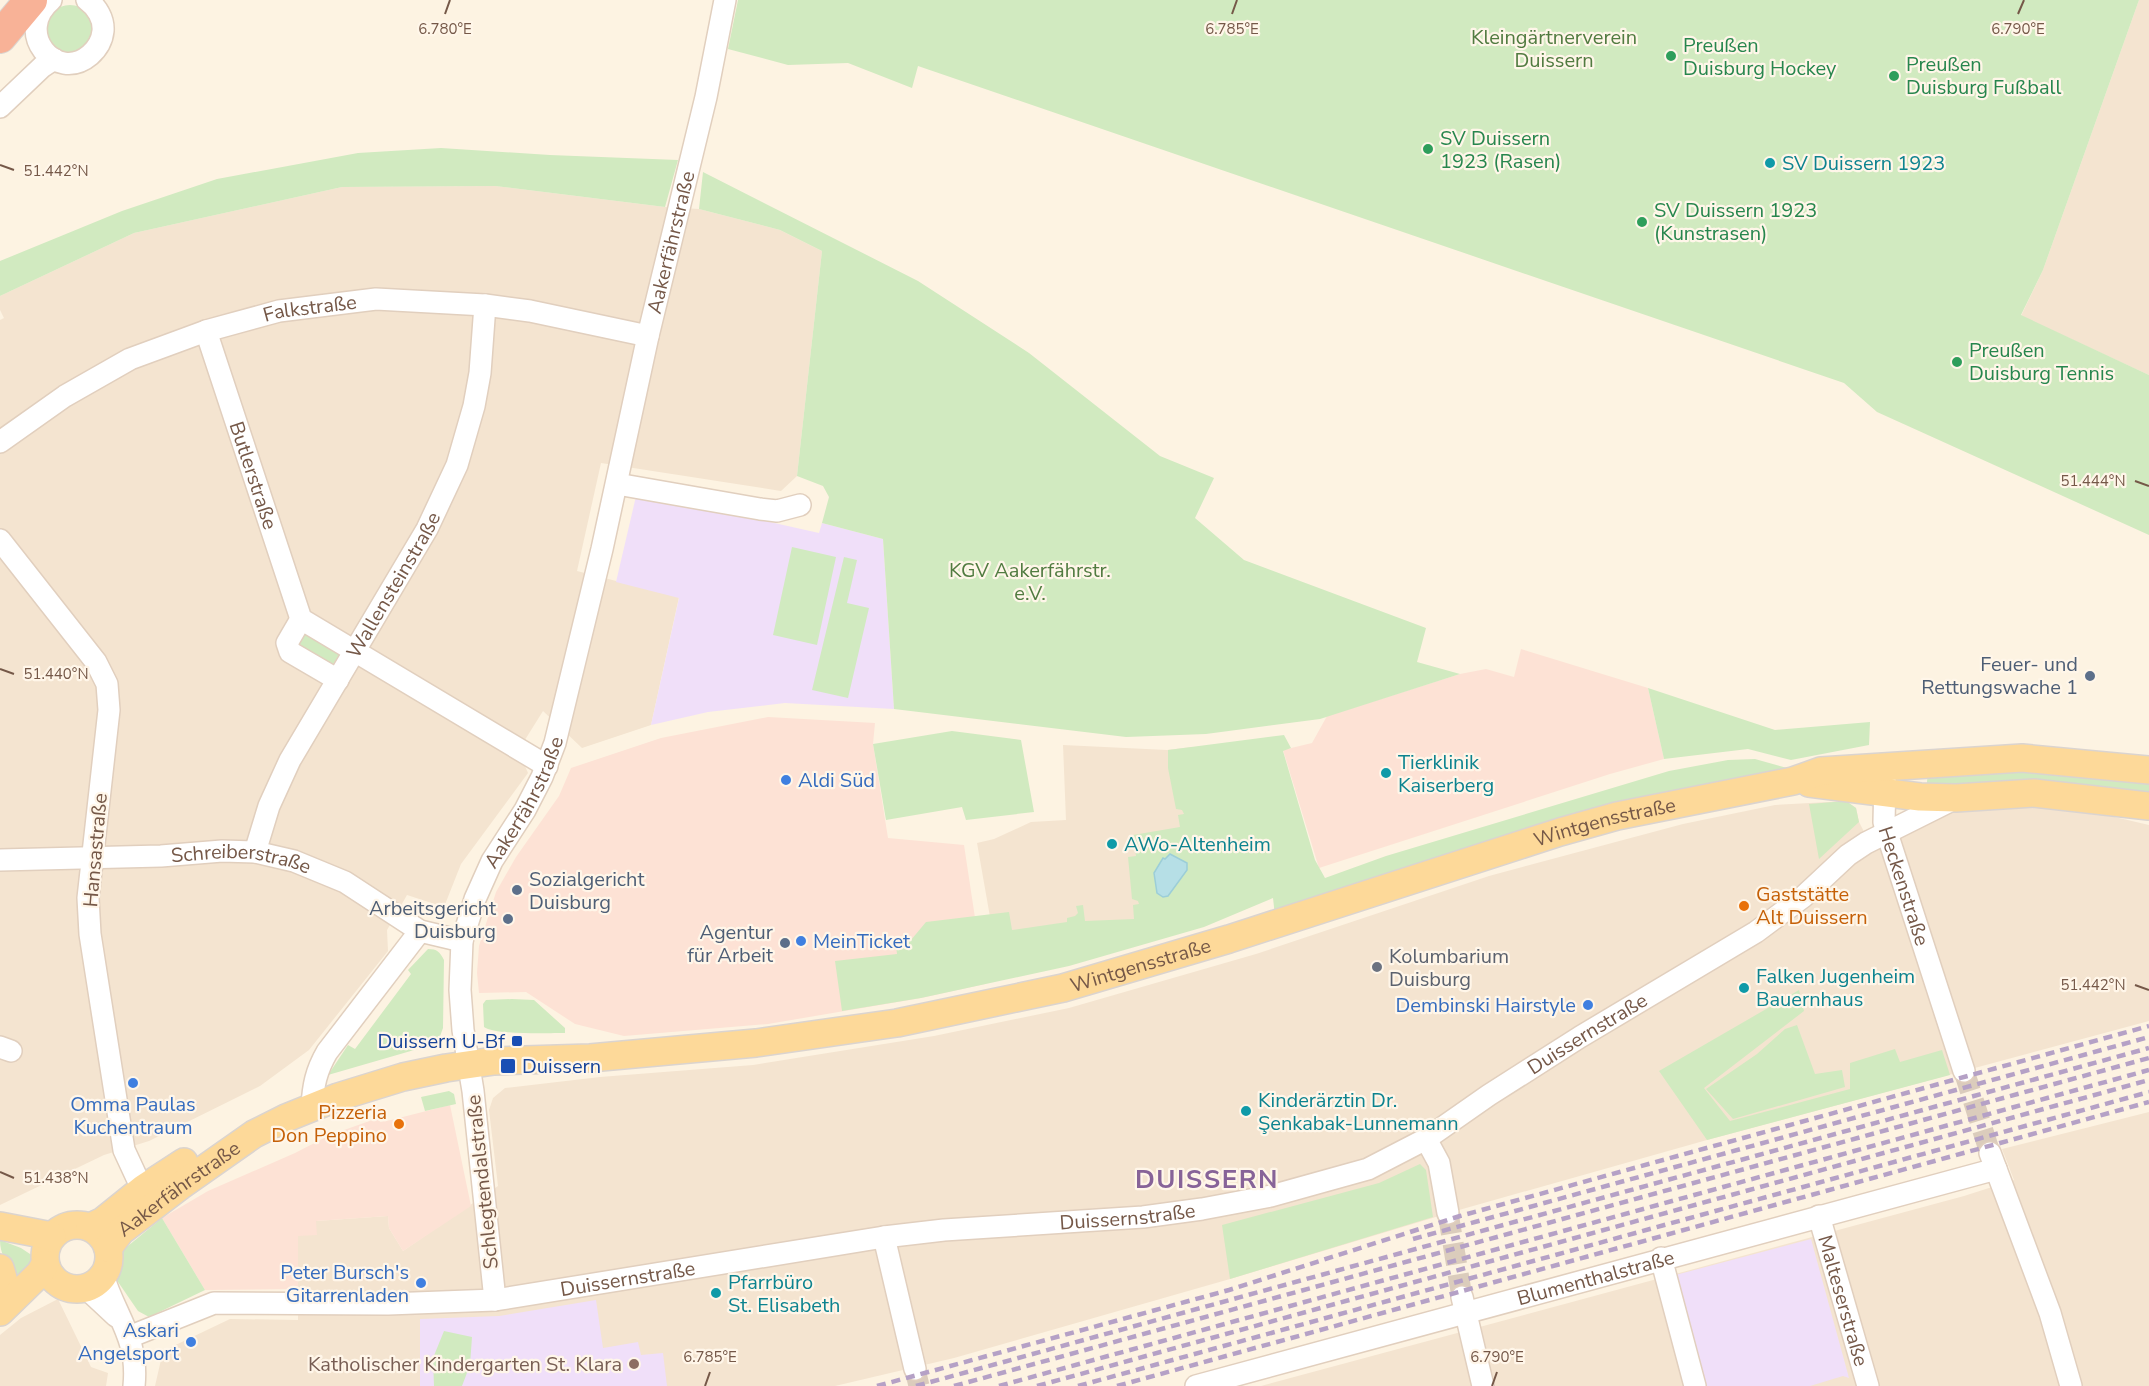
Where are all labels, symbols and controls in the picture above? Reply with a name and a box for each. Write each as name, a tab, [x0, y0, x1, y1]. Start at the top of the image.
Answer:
text: 6.780°E	[418, 19, 472, 39]
text: 6.785°E	[1205, 19, 1259, 39]
text: 6.790°E	[1991, 19, 2045, 39]
park label: Kleingärtnerverein Duissern	[1471, 24, 1637, 74]
place label: Preußen Duisburg Hockey	[1683, 32, 1837, 82]
marker: Preußen Duisburg Hockey	[1664, 49, 1678, 63]
place label: Preußen Duisburg Fußball	[1906, 51, 2062, 101]
marker: Preußen Duisburg Fußball	[1887, 69, 1901, 83]
place label: SV Duissern 1923 (Rasen)	[1440, 125, 1561, 175]
marker: SV Duissern 1923 (Rasen)	[1421, 142, 1435, 156]
place label: SV Duissern 1923	[1782, 150, 1945, 177]
marker: SV Duissern 1923	[1763, 156, 1777, 170]
text: 51.442°N	[23, 161, 89, 181]
street label: Aakerfährstraße	[641, 168, 702, 317]
place label: SV Duissern 1923 (Kunstrasen)	[1654, 197, 1817, 247]
marker: SV Duissern 1923 (Kunstrasen)	[1635, 215, 1649, 229]
street label: Falkstraße	[260, 289, 358, 329]
place label: Preußen Duisburg Tennis	[1969, 337, 2114, 387]
marker: Preußen Duisburg Tennis	[1950, 355, 1964, 369]
street label: Butlerstraße	[223, 418, 284, 533]
text: 51.444°N	[2060, 471, 2126, 491]
street label: Wallensteinstraße	[340, 508, 447, 663]
park label: KGV Aakerfährstr. e.V.	[949, 557, 1111, 607]
place label: Feuer- und Rettungswache 1	[1921, 651, 2078, 701]
text: 51.440°N	[23, 664, 89, 684]
marker: Feuer- und Rettungswache 1	[2083, 669, 2097, 683]
street label: Aakerfährstraße	[478, 734, 570, 873]
place label: Tierklinik Kaiserberg	[1398, 749, 1494, 799]
marker: Tierklinik Kaiserberg	[1379, 766, 1393, 780]
place label: Aldi Süd	[798, 767, 875, 794]
marker: Aldi Süd	[779, 773, 793, 787]
street label: Hansastraße	[77, 792, 114, 908]
street label: Wintgensstraße	[1530, 792, 1678, 854]
street label: Heckenstraße	[1872, 823, 1936, 949]
place label: AWo-Altenheim	[1124, 831, 1271, 858]
marker: AWo-Altenheim	[1105, 837, 1119, 851]
street label: Schreiberstraße	[170, 838, 315, 881]
place label: Sozialgericht Duisburg	[529, 866, 645, 916]
place label: Gaststätte Alt Duissern	[1756, 881, 1868, 931]
marker: Sozialgericht Duisburg	[510, 883, 524, 897]
place label: Arbeitsgericht Duisburg	[369, 895, 497, 945]
marker: Gaststätte Alt Duissern	[1737, 899, 1751, 913]
marker: Arbeitsgericht Duisburg	[501, 912, 515, 926]
place label: Agentur für Arbeit	[687, 919, 774, 969]
place label: MeinTicket	[813, 928, 911, 955]
street label: Wintgensstraße	[1067, 932, 1214, 999]
marker: MeinTicket	[794, 934, 808, 948]
marker: Agentur für Arbeit	[778, 936, 792, 950]
place label: Kolumbarium Duisburg	[1389, 943, 1509, 993]
marker: Kolumbarium Duisburg	[1370, 960, 1384, 974]
place label: Falken Jugenheim Bauernhaus	[1756, 963, 1915, 1013]
text: 51.442°N	[2060, 975, 2126, 995]
marker: Falken Jugenheim Bauernhaus	[1737, 981, 1751, 995]
street label: Duissernstraße	[1522, 987, 1653, 1081]
place label: Dembinski Hairstyle	[1395, 992, 1576, 1019]
marker: Dembinski Hairstyle	[1581, 998, 1595, 1012]
place label: Duissern U-Bf	[378, 1028, 505, 1055]
marker: Duissern U-Bf	[510, 1034, 524, 1048]
place label: Duissern	[522, 1053, 601, 1080]
marker: Duissern	[499, 1057, 517, 1075]
marker: Omma Paulas Kuchentraum	[126, 1076, 140, 1090]
place label: Kinderärztin Dr. Şenkabak-Lunnemann	[1258, 1087, 1459, 1137]
place label: Omma Paulas Kuchentraum	[70, 1091, 196, 1141]
street label: Schlegtendalstraße	[460, 1093, 505, 1270]
place label: Pizzeria Don Peppino	[271, 1099, 387, 1149]
marker: Kinderärztin Dr. Şenkabak-Lunnemann	[1239, 1104, 1253, 1118]
marker: Pizzeria Don Peppino	[392, 1117, 406, 1131]
street label: Aakerfährstraße	[112, 1135, 246, 1243]
district label: DUISSERN	[1135, 1162, 1279, 1197]
text: 51.438°N	[23, 1168, 89, 1188]
street label: Duissernstraße	[1059, 1197, 1197, 1236]
street label: Malteserstraße	[1811, 1232, 1875, 1370]
street label: Blumenthalstraße	[1514, 1244, 1677, 1312]
street label: Duissernstraße	[558, 1255, 697, 1303]
place label: Peter Bursch's Gitarrenladen	[280, 1259, 409, 1309]
place label: Pfarrbüro St. Elisabeth	[728, 1269, 840, 1319]
marker: Peter Bursch's Gitarrenladen	[414, 1276, 428, 1290]
marker: Pfarrbüro St. Elisabeth	[709, 1286, 723, 1300]
place label: Askari Angelsport	[78, 1317, 180, 1367]
marker: Askari Angelsport	[184, 1335, 198, 1349]
text: 6.785°E	[683, 1347, 737, 1367]
text: 6.790°E	[1470, 1347, 1524, 1367]
place label: Katholischer Kindergarten St. Klara	[308, 1351, 622, 1378]
marker: Katholischer Kindergarten St. Klara	[627, 1357, 641, 1371]

